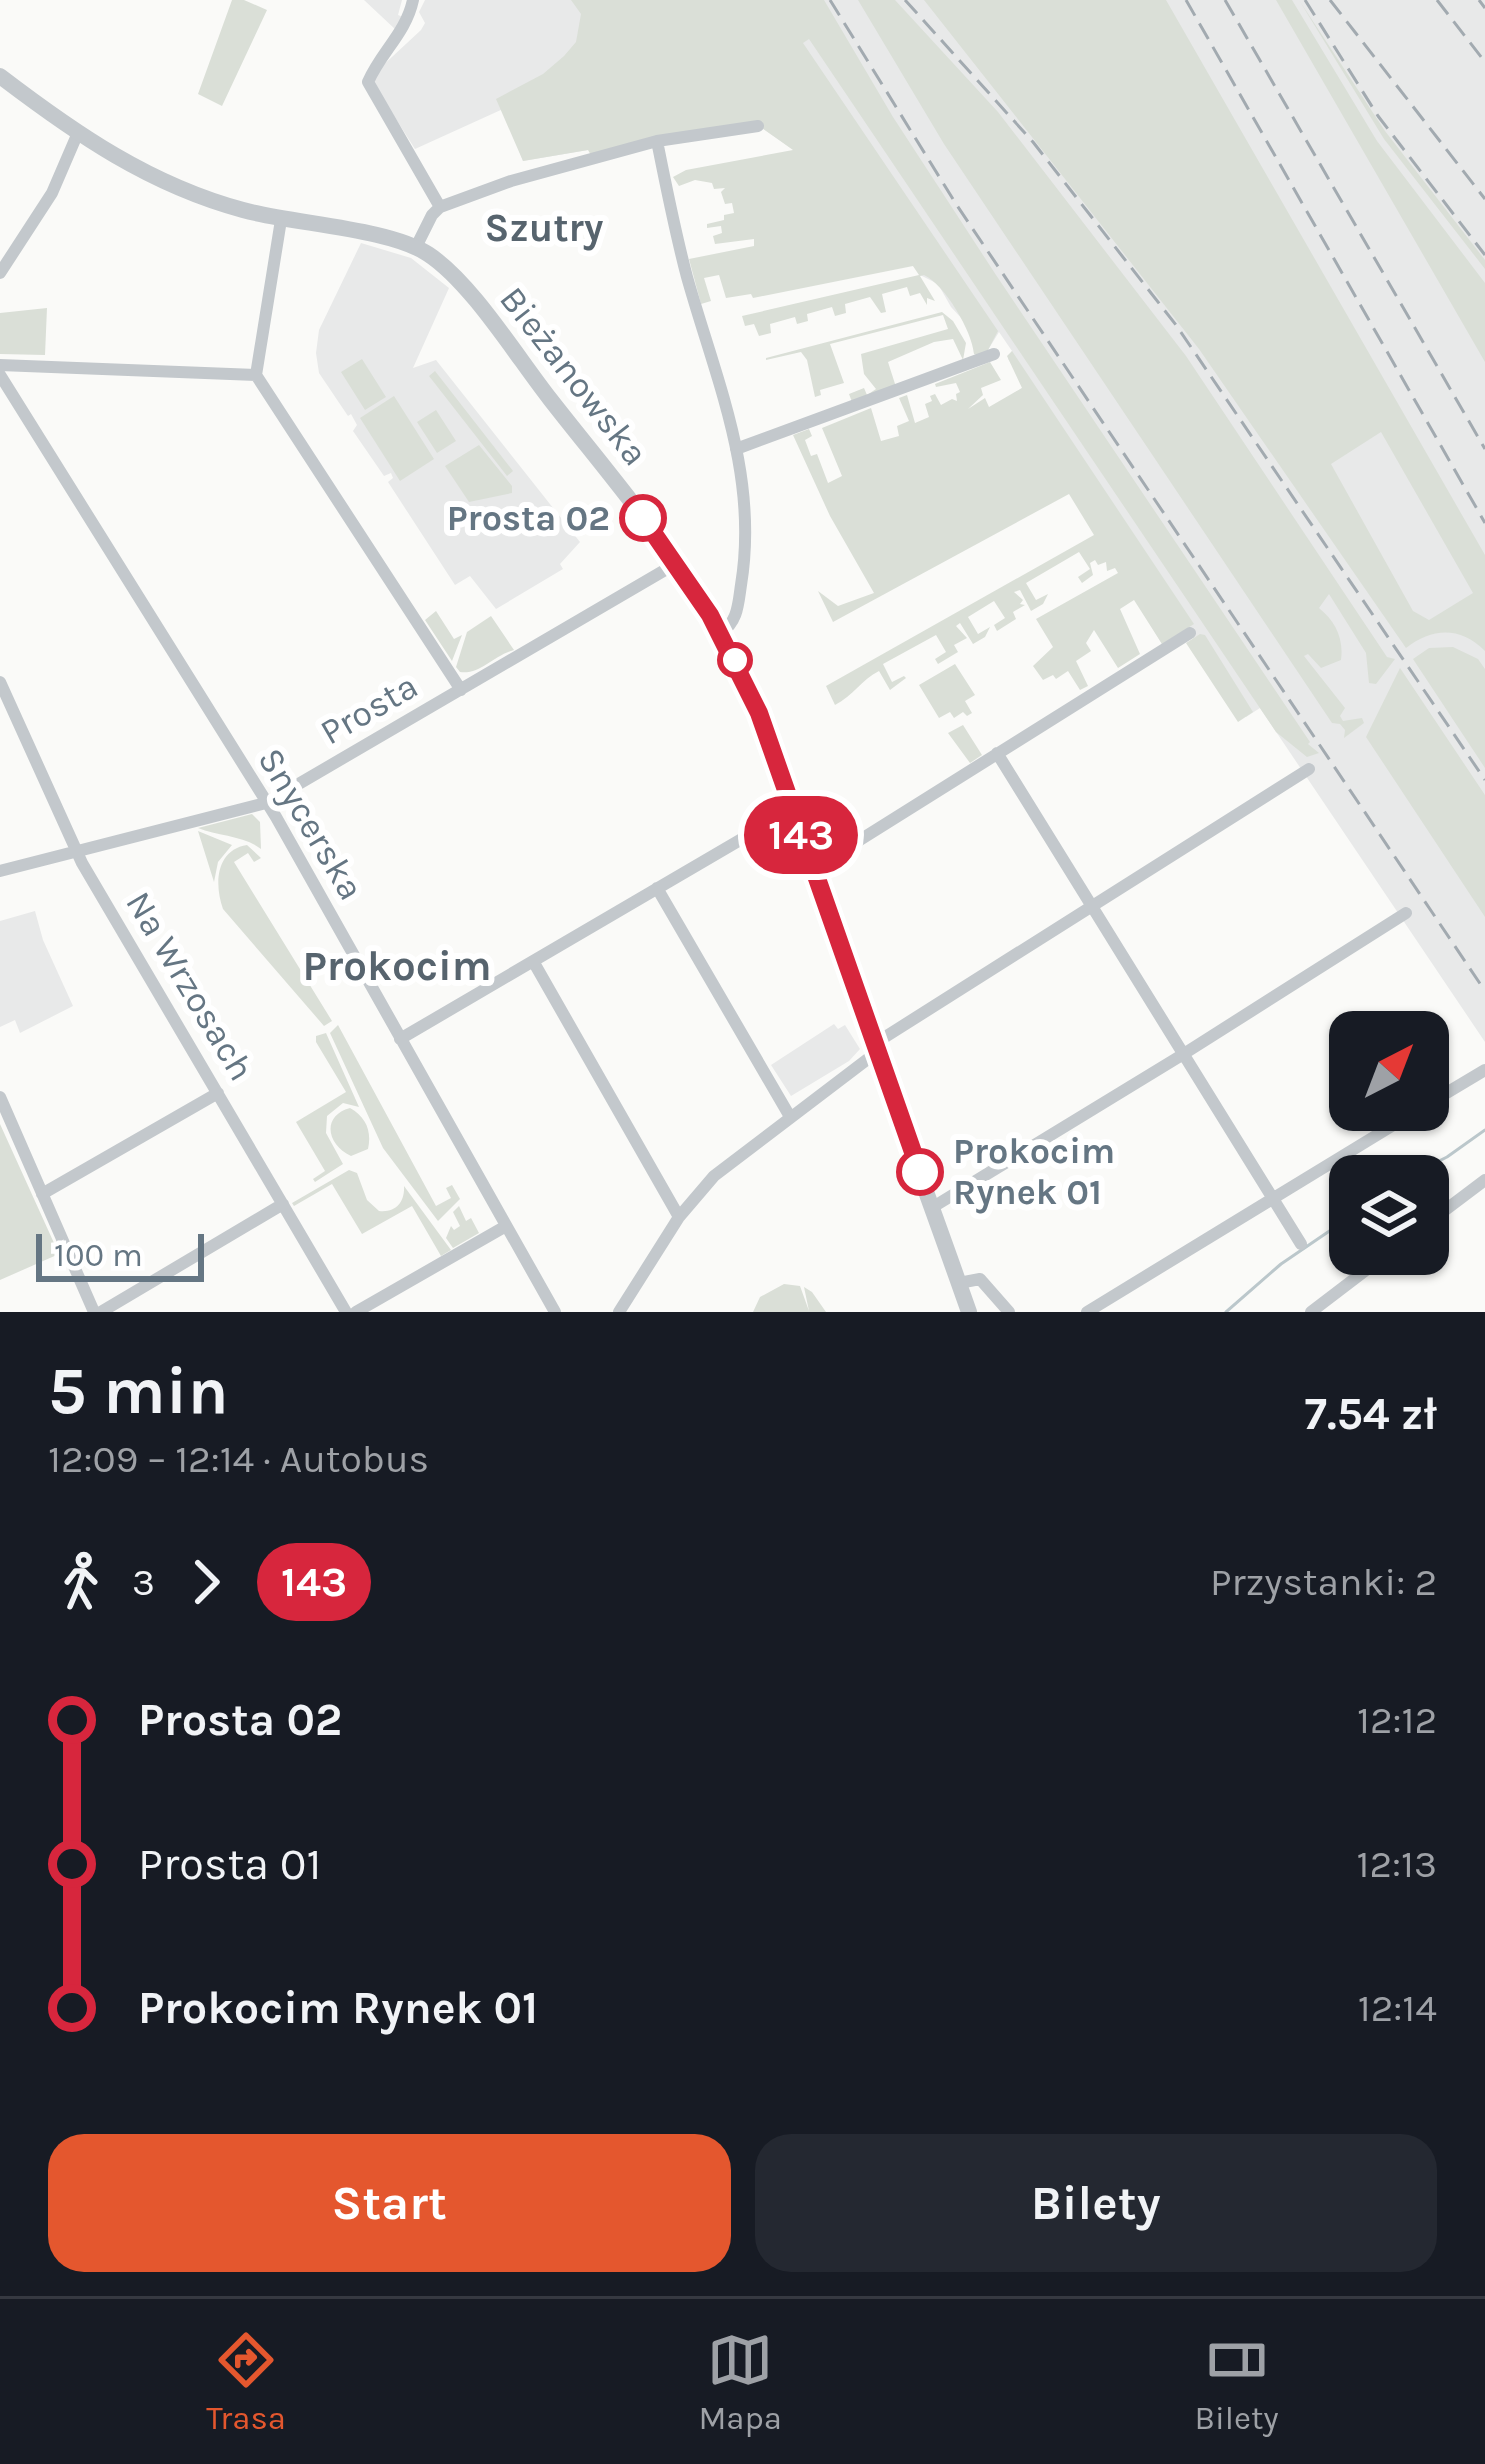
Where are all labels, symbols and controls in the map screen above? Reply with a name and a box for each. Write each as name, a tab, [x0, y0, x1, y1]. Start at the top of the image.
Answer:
district label: Szutry	[485, 205, 604, 251]
street label: Bieżanowska	[491, 278, 657, 474]
marker: Prosta 02	[621, 496, 665, 540]
place label: Prosta 02	[447, 497, 610, 539]
unlabelled marker	[719, 644, 751, 676]
street label: Prosta	[313, 665, 425, 753]
street label: Snycerska	[249, 741, 373, 907]
line badge: 143	[732, 796, 870, 874]
text: 143	[768, 810, 834, 860]
street label: Na Wrzosach	[117, 884, 263, 1088]
district label: Prokocim	[302, 941, 492, 991]
north arrow	[1329, 1011, 1449, 1131]
map controls	[1329, 1011, 1449, 1275]
place label: Prokocim Rynek 01	[953, 1130, 1115, 1214]
marker: Prokocim Rynek 01	[898, 1150, 942, 1194]
button: layers	[1329, 1155, 1449, 1275]
scale bar	[36, 1228, 204, 1281]
text: 100 m	[54, 1236, 143, 1274]
text: 5 min	[48, 1352, 229, 1430]
text: 7.54 zł	[1305, 1388, 1437, 1440]
text: 12:09 – 12:14 · Autobus	[48, 1436, 429, 1482]
icon: walk	[48, 1549, 114, 1615]
icon: forward	[173, 1549, 239, 1615]
text: 143	[281, 1557, 347, 1607]
text: 3	[132, 1559, 155, 1605]
text: Przystanki: 2	[1210, 1559, 1437, 1605]
text: Prosta 02	[138, 1694, 342, 1746]
text: 12:12	[1357, 1697, 1437, 1743]
text: Prosta 01	[138, 1838, 321, 1890]
text: 12:13	[1357, 1841, 1437, 1887]
text: Prokocim Rynek 01	[138, 1982, 538, 2034]
text: 12:14	[1358, 1985, 1437, 2031]
button: Start	[48, 2134, 731, 2272]
button: Bilety	[755, 2134, 1437, 2272]
tab: Trasa	[206, 2327, 286, 2437]
tab: Mapa	[698, 2327, 782, 2437]
tab: Bilety	[1194, 2327, 1279, 2437]

